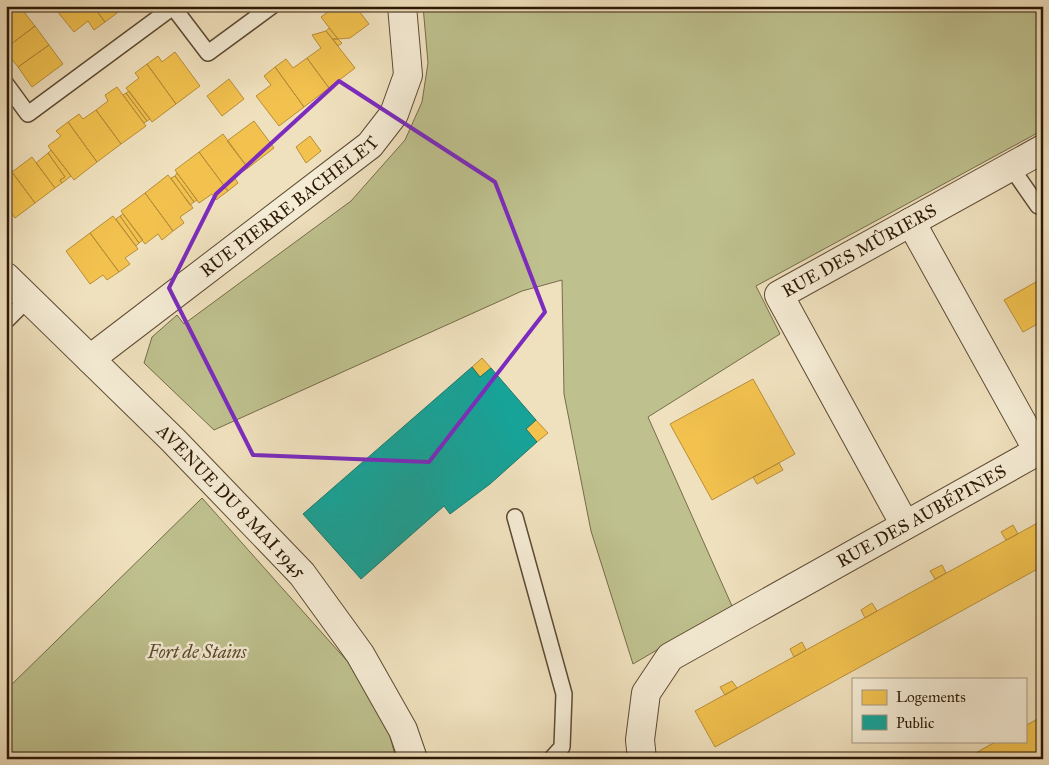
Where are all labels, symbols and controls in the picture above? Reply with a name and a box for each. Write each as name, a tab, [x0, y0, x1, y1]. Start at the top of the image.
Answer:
street label: RUE PIERRE BACHELET	[196, 132, 384, 282]
street label: RUE DES MÛRIERS	[778, 199, 940, 302]
street label: AVENUE DU 8 MAI 1945	[152, 419, 311, 583]
street label: RUE DES AUBÉPINES	[833, 460, 1010, 572]
park label: Fort de Stains	[147, 641, 247, 663]
legend	[852, 678, 1026, 742]
text: Logements	[896, 688, 966, 706]
text: Public	[896, 714, 934, 732]

